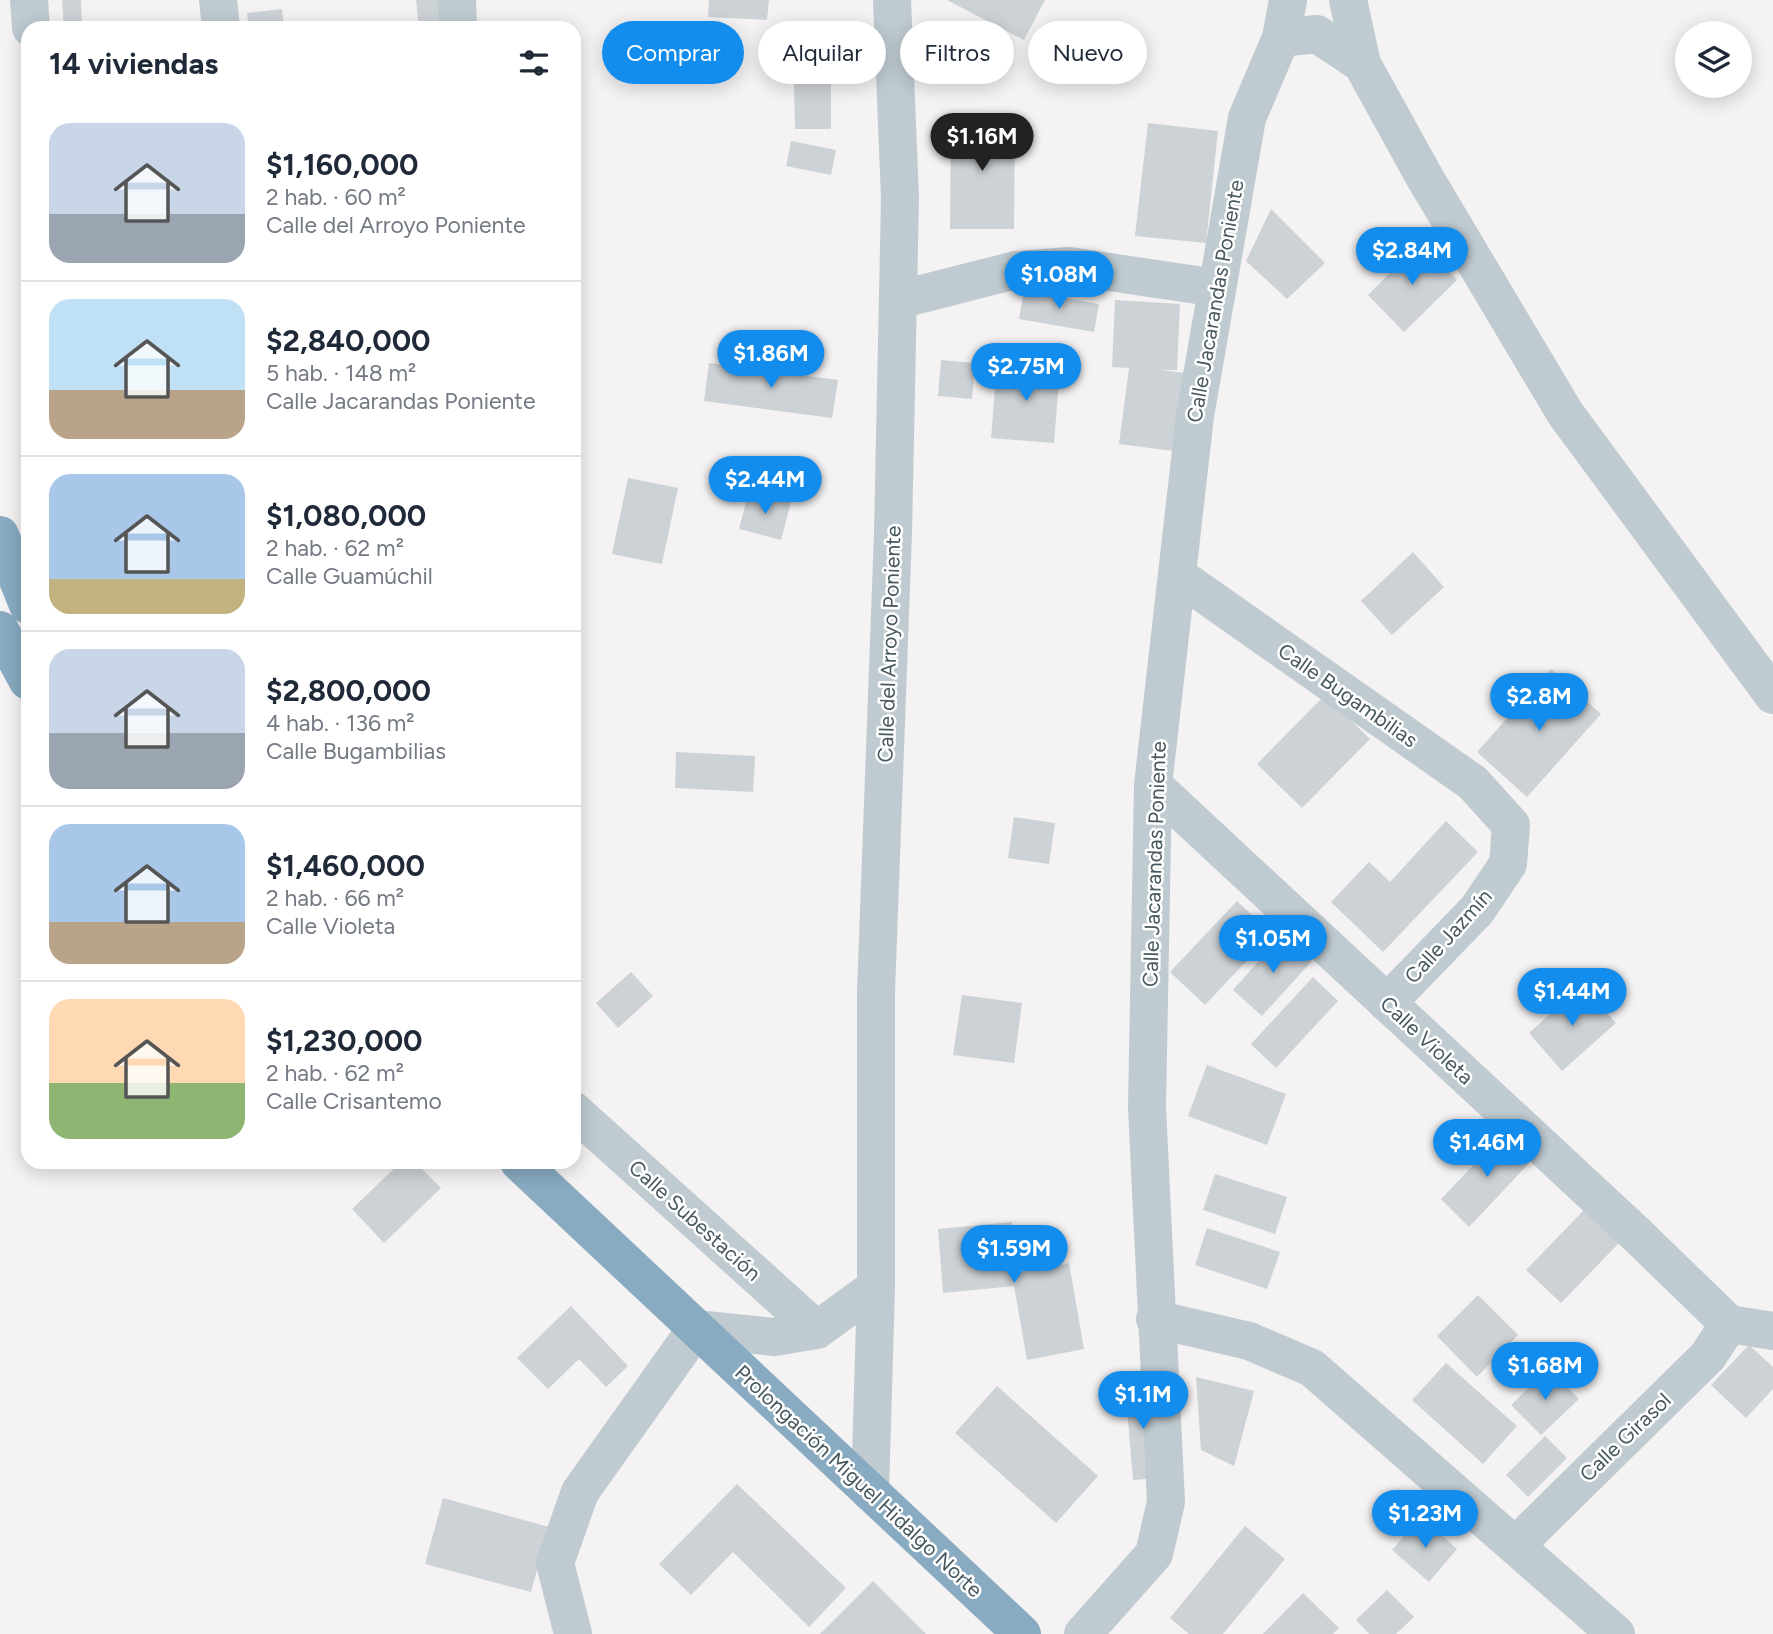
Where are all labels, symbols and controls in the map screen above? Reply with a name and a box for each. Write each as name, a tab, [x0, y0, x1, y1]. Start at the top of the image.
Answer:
chip: Comprar	[602, 21, 744, 84]
chip: Alquilar	[758, 21, 886, 84]
chip: Filtros	[900, 21, 1014, 84]
chip: Nuevo	[1028, 21, 1147, 84]
map controls	[1675, 21, 1752, 98]
button: layers	[1675, 21, 1752, 98]
icon: filters	[515, 44, 553, 82]
text: 14 viviendas	[49, 45, 218, 82]
pin: $1.16M	[925, 114, 1039, 173]
text: $1.16M	[947, 122, 1017, 150]
text: $1,160,000	[266, 146, 419, 183]
icon: home	[105, 151, 189, 235]
street label: Calle Jacarandas Poniente	[1181, 178, 1249, 424]
text: 2 hab. · 60 m²	[266, 183, 406, 211]
text: Calle del Arroyo Poniente	[266, 211, 526, 239]
pin: $2.84M	[1355, 228, 1469, 287]
text: $2.84M	[1372, 236, 1452, 264]
pin: $1.08M	[1002, 252, 1116, 311]
text: $1.08M	[1021, 260, 1097, 288]
text: $2,840,000	[266, 322, 431, 359]
icon: home	[105, 327, 189, 411]
pin: $1.86M	[714, 330, 828, 390]
text: $1.86M	[733, 339, 809, 367]
pin: $2.75M	[969, 344, 1083, 403]
text: $2.75M	[987, 352, 1065, 380]
text: 5 hab. · 148 m²	[266, 359, 416, 387]
text: Calle Jacarandas Poniente	[266, 387, 536, 415]
pin: $2.44M	[708, 456, 822, 516]
text: $2.44M	[725, 465, 805, 493]
text: $1,080,000	[266, 497, 426, 534]
icon: home	[105, 502, 189, 586]
street label: Calle del Arroyo Poniente	[872, 525, 906, 763]
text: 2 hab. · 62 m²	[266, 534, 404, 562]
text: Calle Guamúchil	[266, 562, 433, 590]
street label: Calle Bugambilias	[1274, 638, 1422, 752]
text: $2,800,000	[266, 672, 431, 709]
pin: $2.8M	[1490, 674, 1588, 733]
icon: home	[105, 677, 189, 761]
text: $2.8M	[1506, 682, 1572, 710]
text: 4 hab. · 136 m²	[266, 709, 415, 737]
text: Calle Bugambilias	[266, 737, 446, 765]
street label: Calle Jacarandas Poniente	[1137, 741, 1171, 987]
text: $1,460,000	[266, 847, 425, 884]
icon: home	[105, 852, 189, 936]
text: 2 hab. · 66 m²	[266, 884, 404, 912]
street label: Calle Jazmín	[1399, 884, 1497, 988]
text: Calle Violeta	[266, 912, 395, 940]
pin: $1.05M	[1216, 916, 1330, 975]
text: $1.05M	[1235, 924, 1311, 952]
pin: $1.44M	[1515, 968, 1629, 1028]
text: $1.44M	[1534, 977, 1610, 1005]
street label: Calle Violeta	[1375, 991, 1479, 1089]
text: $1,230,000	[266, 1022, 423, 1059]
icon: home	[105, 1027, 189, 1111]
text: 2 hab. · 62 m²	[266, 1059, 404, 1087]
text: Calle Crisantemo	[266, 1087, 442, 1115]
pin: $1.46M	[1430, 1120, 1544, 1179]
text: $1.46M	[1449, 1128, 1525, 1156]
street label: Calle Subestación	[624, 1154, 766, 1286]
pin: $1.59M	[957, 1226, 1071, 1285]
text: $1.59M	[977, 1234, 1051, 1262]
pin: $1.68M	[1488, 1342, 1602, 1402]
text: $1.68M	[1507, 1351, 1583, 1379]
street label: Prolongación Miguel Hidalgo Norte	[730, 1360, 988, 1602]
pin: $1.1M	[1094, 1372, 1192, 1431]
text: $1.1M	[1114, 1380, 1172, 1408]
street label: Calle Girasol	[1574, 1387, 1676, 1487]
pin: $1.23M	[1368, 1490, 1482, 1550]
text: $1.23M	[1388, 1499, 1462, 1527]

